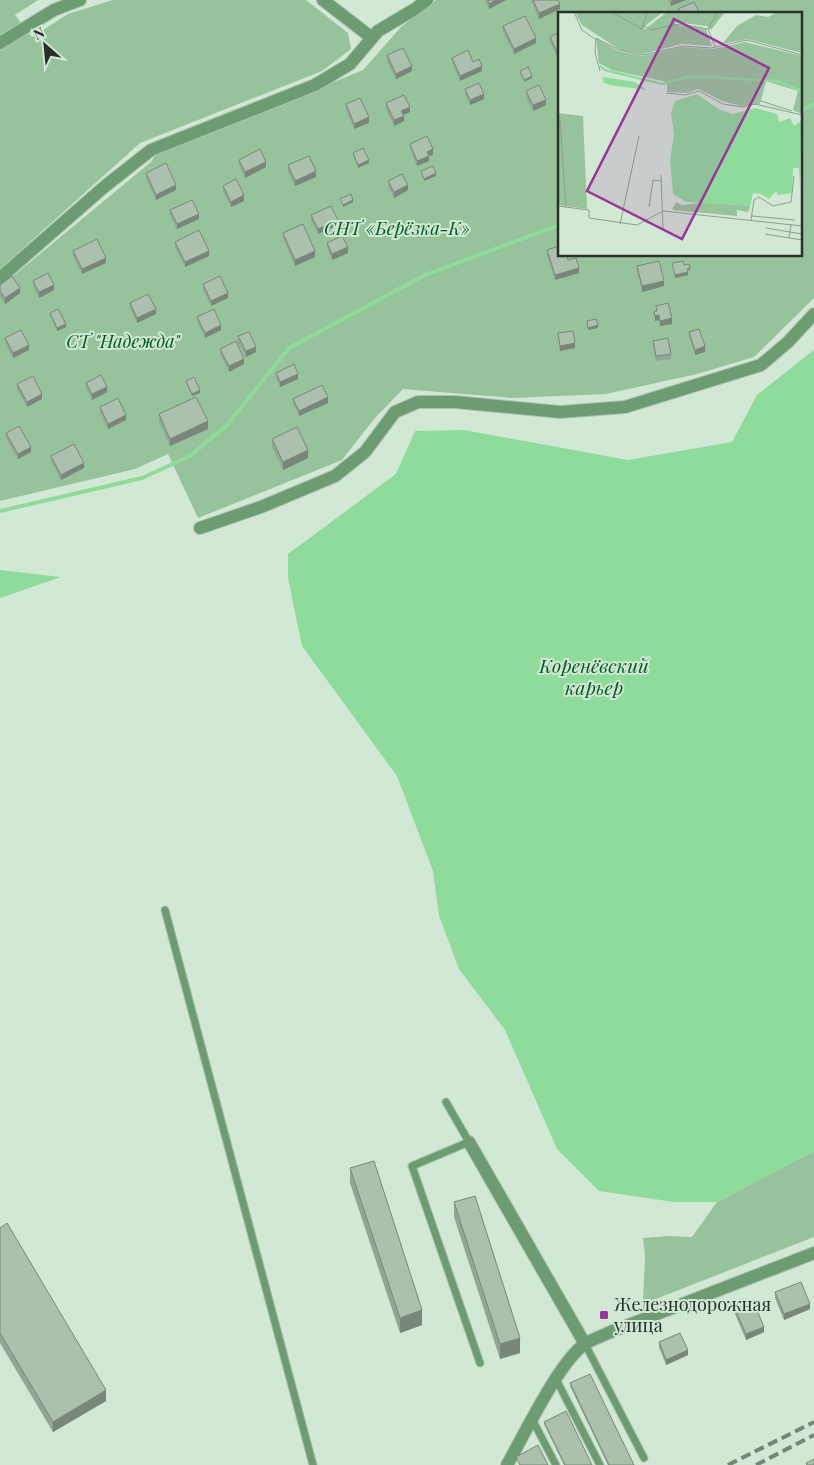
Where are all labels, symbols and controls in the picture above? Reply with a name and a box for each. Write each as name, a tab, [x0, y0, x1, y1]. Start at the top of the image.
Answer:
inset map	[558, 12, 802, 256]
north arrow	[20, 20, 70, 70]
text: N	[30, 22, 48, 44]
park label: СНТ «Берёзка-К»	[324, 216, 470, 240]
park label: СТ "Надежда"	[66, 329, 181, 353]
water label: Коренёвский карьер	[538, 652, 650, 700]
place label: Железнодорожная улица	[613, 1292, 772, 1337]
marker: Железнодорожная улица	[598, 1309, 610, 1321]

